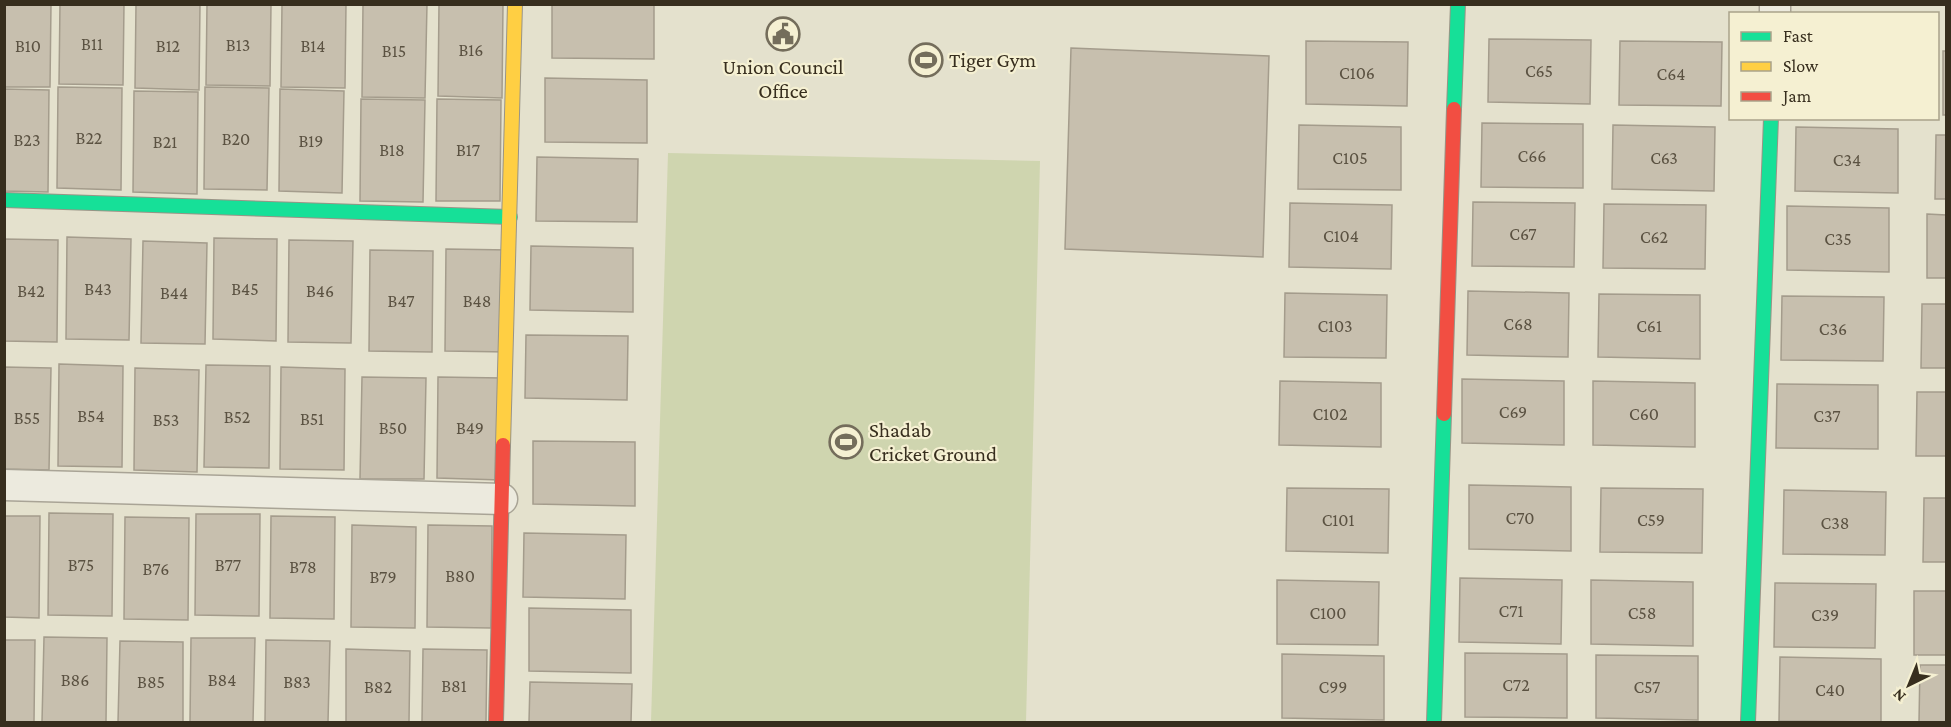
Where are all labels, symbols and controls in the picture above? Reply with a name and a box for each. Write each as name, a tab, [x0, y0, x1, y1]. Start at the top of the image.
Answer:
legend	[1729, 12, 1939, 120]
public building icon: Union Council Office	[765, 16, 801, 52]
text: Fast	[1783, 26, 1814, 46]
house number: B11	[81, 34, 103, 54]
house number: B13	[226, 35, 250, 55]
house number: B10	[15, 36, 41, 56]
house number: B12	[156, 36, 180, 56]
house number: B14	[300, 36, 326, 56]
house number: B16	[459, 40, 483, 60]
house number: B15	[382, 41, 406, 61]
sports icon: Tiger Gym	[908, 42, 944, 78]
place label: Tiger Gym	[949, 48, 1036, 72]
place label: Union Council Office	[723, 55, 843, 103]
text: Slow	[1783, 56, 1819, 76]
house number: C65	[1525, 61, 1553, 81]
house number: C106	[1339, 63, 1375, 83]
house number: C64	[1657, 64, 1685, 84]
text: Jam	[1781, 86, 1812, 106]
house number: B22	[76, 128, 102, 148]
house number: B20	[222, 129, 250, 149]
house number: B23	[14, 130, 40, 150]
house number: B19	[299, 131, 323, 151]
house number: B21	[153, 132, 177, 152]
house number: B18	[379, 140, 405, 160]
house number: B17	[456, 140, 480, 160]
house number: C66	[1518, 146, 1546, 166]
house number: C105	[1332, 148, 1368, 168]
house number: C63	[1650, 148, 1678, 168]
house number: C34	[1833, 150, 1861, 170]
house number: C67	[1509, 224, 1537, 244]
house number: C104	[1323, 226, 1359, 246]
house number: C62	[1640, 227, 1668, 247]
house number: C35	[1824, 229, 1852, 249]
house number: B43	[84, 279, 112, 299]
house number: B45	[231, 279, 259, 299]
house number: B42	[17, 281, 45, 301]
house number: B46	[306, 281, 334, 301]
house number: B44	[160, 283, 188, 303]
house number: B47	[388, 291, 414, 311]
house number: B48	[463, 291, 491, 311]
house number: C68	[1503, 314, 1533, 334]
house number: C103	[1317, 316, 1353, 336]
house number: C61	[1636, 316, 1662, 336]
house number: C36	[1819, 319, 1847, 339]
house number: C69	[1499, 402, 1527, 422]
house number: C102	[1312, 404, 1348, 424]
house number: C60	[1629, 404, 1659, 424]
house number: B54	[77, 406, 105, 426]
house number: C37	[1813, 406, 1841, 426]
house number: B52	[224, 407, 250, 427]
house number: B55	[14, 408, 40, 428]
house number: B51	[300, 409, 324, 429]
house number: B53	[153, 410, 179, 430]
house number: B50	[379, 418, 407, 438]
house number: B49	[456, 418, 484, 438]
place label: Shadab Cricket Ground	[869, 418, 997, 466]
sports icon: Shadab Cricket Ground	[828, 424, 864, 460]
house number: C70	[1506, 508, 1534, 528]
house number: C101	[1322, 510, 1354, 530]
house number: C59	[1637, 510, 1665, 530]
house number: C38	[1821, 513, 1849, 533]
house number: B75	[68, 555, 94, 575]
house number: B77	[215, 555, 241, 575]
house number: B78	[289, 557, 317, 577]
house number: B76	[143, 559, 169, 579]
house number: B80	[445, 566, 475, 586]
house number: B79	[369, 567, 397, 587]
house number: C71	[1499, 601, 1523, 621]
house number: C100	[1310, 603, 1346, 623]
house number: C58	[1628, 603, 1656, 623]
house number: C39	[1811, 605, 1839, 625]
north arrow	[1879, 655, 1939, 715]
house number: B86	[61, 670, 89, 690]
house number: B84	[208, 670, 236, 690]
house number: B85	[137, 672, 165, 692]
house number: B83	[283, 672, 311, 692]
house number: C72	[1502, 675, 1530, 695]
house number: B81	[441, 676, 467, 696]
house number: B82	[364, 677, 392, 697]
house number: C99	[1319, 677, 1347, 697]
house number: C57	[1634, 677, 1660, 697]
house number: C40	[1815, 680, 1845, 700]
text: N	[1889, 686, 1909, 706]

